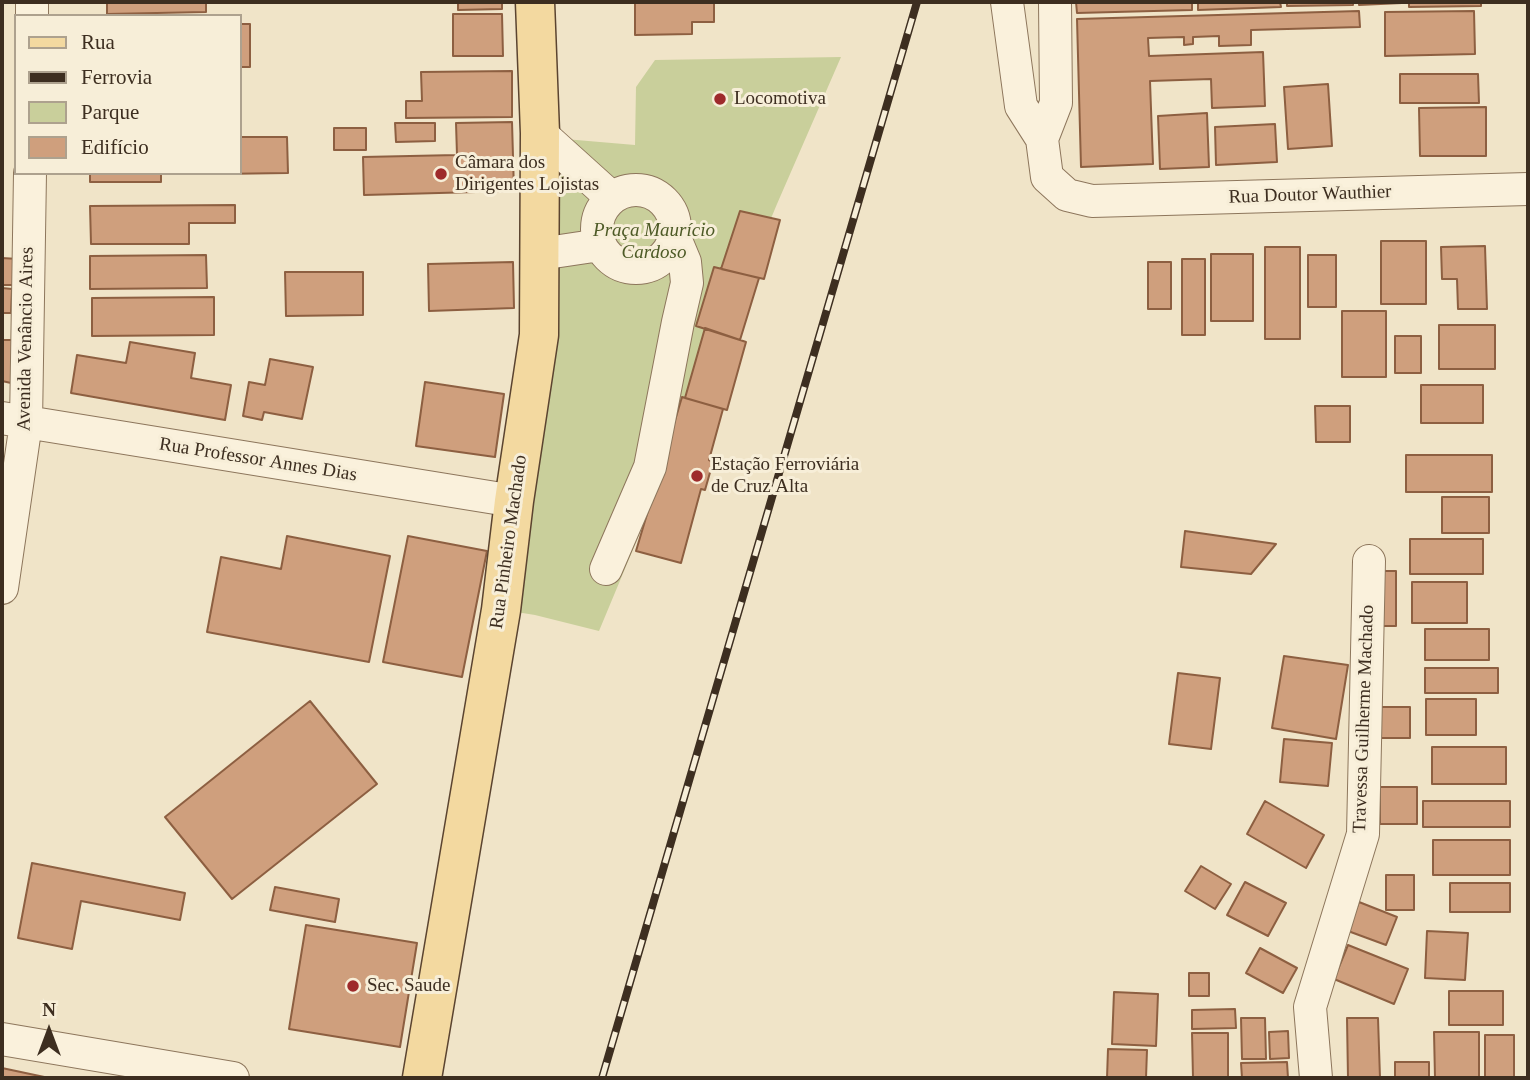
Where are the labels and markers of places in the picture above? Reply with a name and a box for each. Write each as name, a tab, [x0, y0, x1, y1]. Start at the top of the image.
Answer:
place label: Locomotiva	[734, 88, 826, 110]
marker: Locomotiva	[712, 91, 728, 107]
place label: Câmara dos Dirigentes Lojistas	[455, 152, 599, 196]
marker: Câmara dos Dirigentes Lojistas	[433, 166, 449, 182]
place label: Estação Ferroviária de Cruz Alta	[711, 454, 859, 498]
marker: Estação Ferroviária de Cruz Alta	[689, 468, 705, 484]
place label: Sec. Saude	[367, 975, 450, 997]
marker: Sec. Saude	[345, 978, 361, 994]

